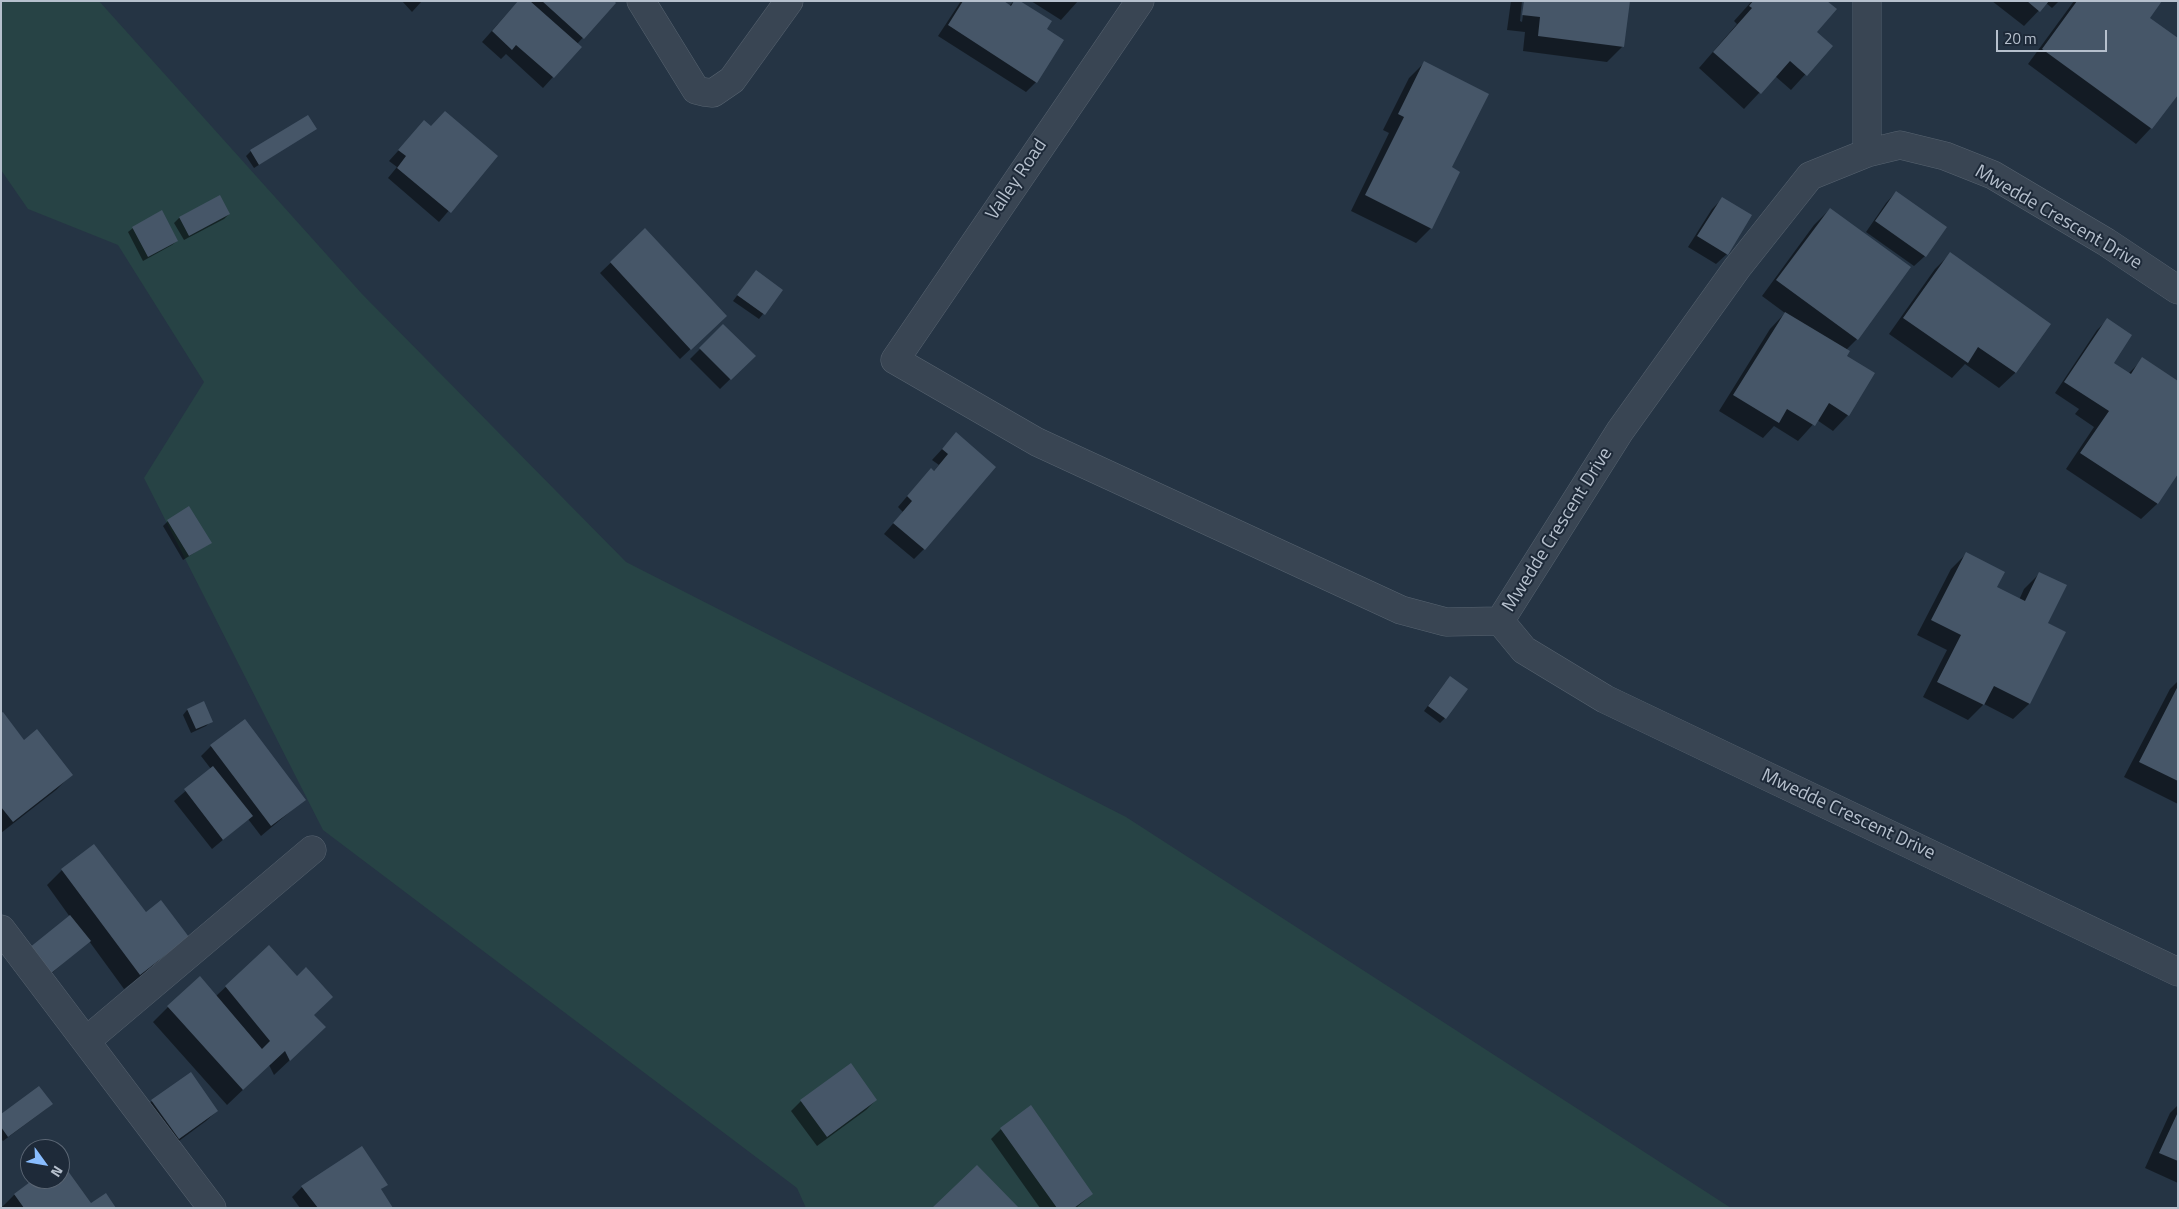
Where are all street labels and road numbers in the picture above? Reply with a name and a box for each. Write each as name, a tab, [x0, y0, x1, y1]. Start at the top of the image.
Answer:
street label: Valley Road	[982, 135, 1052, 225]
street label: Mwedde Crescent Drive	[1970, 161, 2146, 275]
street label: Mwedde Crescent Drive	[1498, 444, 1618, 616]
street label: Mwedde Crescent Drive	[1757, 765, 1939, 865]

